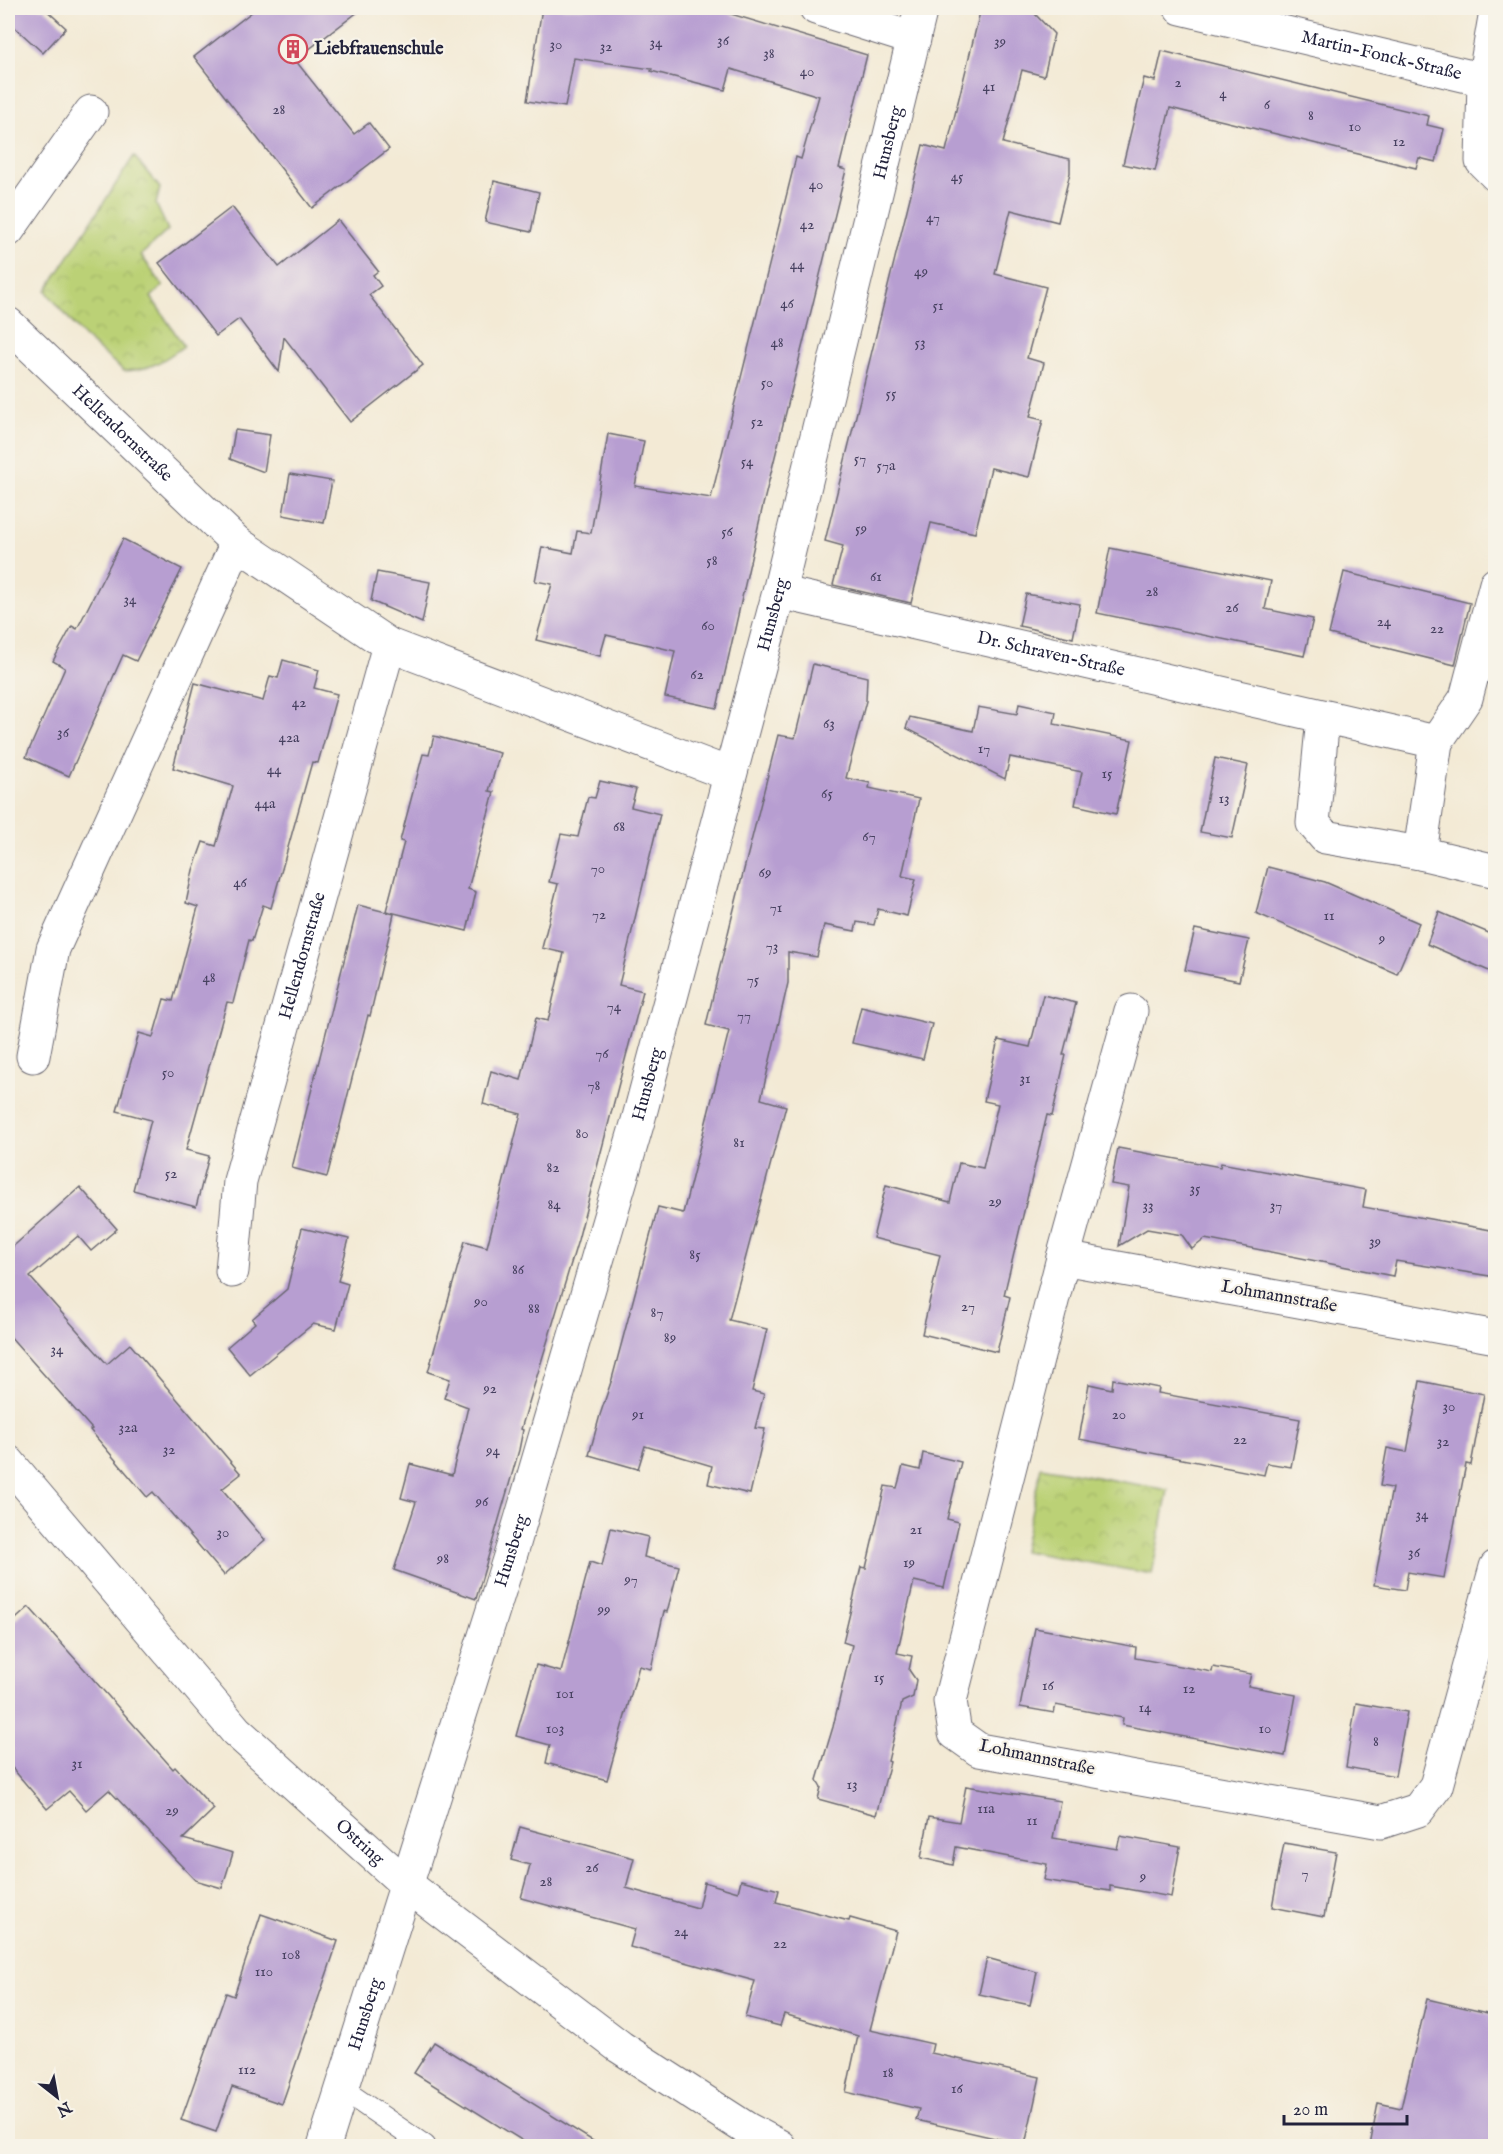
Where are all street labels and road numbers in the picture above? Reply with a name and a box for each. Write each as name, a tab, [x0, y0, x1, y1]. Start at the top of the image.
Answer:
street label: Martin-Fonck-Straße	[1299, 25, 1464, 86]
street label: Hunsberg	[868, 103, 908, 182]
street label: Hellendornstraße	[67, 380, 177, 487]
street label: Hunsberg	[752, 576, 793, 654]
street label: Dr. Schraven-Straße	[975, 626, 1127, 682]
street label: Hellendornstraße	[274, 890, 331, 1022]
street label: Hunsberg	[627, 1045, 669, 1123]
street label: Lohmannstraße	[1219, 1275, 1339, 1319]
street label: Hunsberg	[490, 1512, 533, 1590]
street label: Lohmannstraße	[977, 1735, 1097, 1781]
street label: Ostring	[330, 1814, 389, 1871]
street label: Hunsberg	[343, 1975, 388, 2053]

